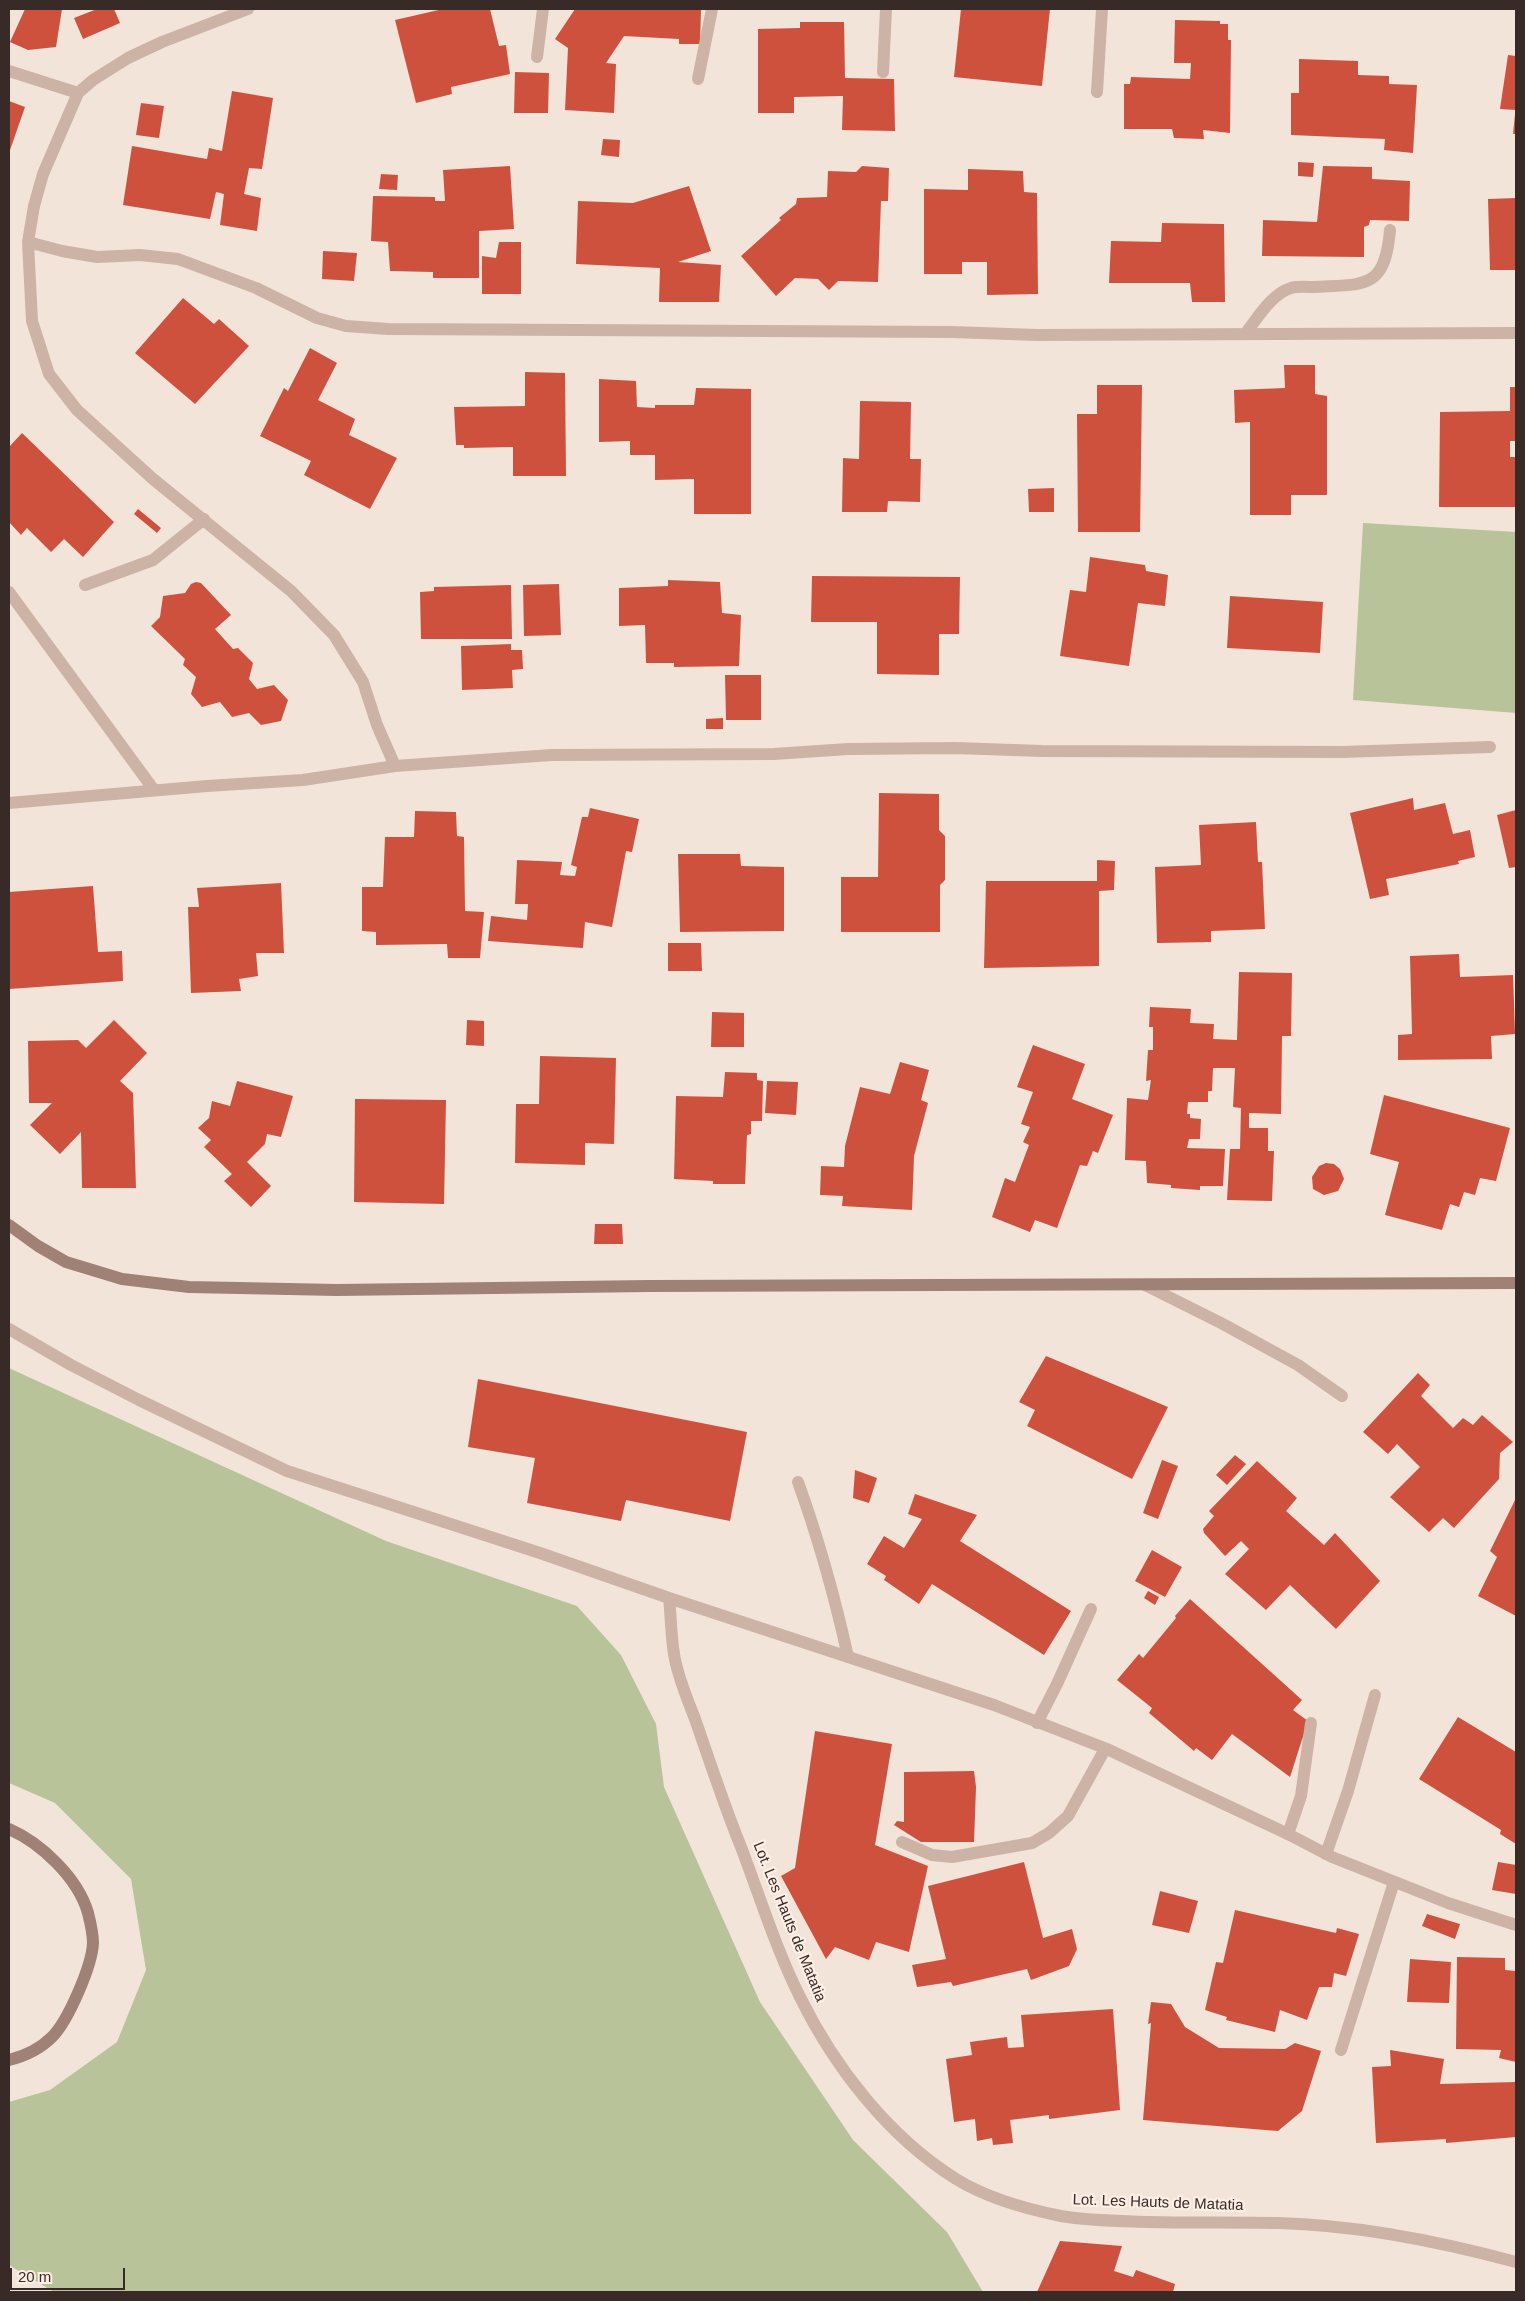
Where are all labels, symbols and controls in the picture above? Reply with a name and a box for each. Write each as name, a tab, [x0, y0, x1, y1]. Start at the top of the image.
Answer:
street label: Lot. Les Hauts de Matatia	[749, 1839, 829, 2005]
street label: Lot. Les Hauts de Matatia	[1072, 2191, 1244, 2215]
scale bar	[12, 2258, 128, 2290]
text: 20 m	[18, 2268, 51, 2285]

